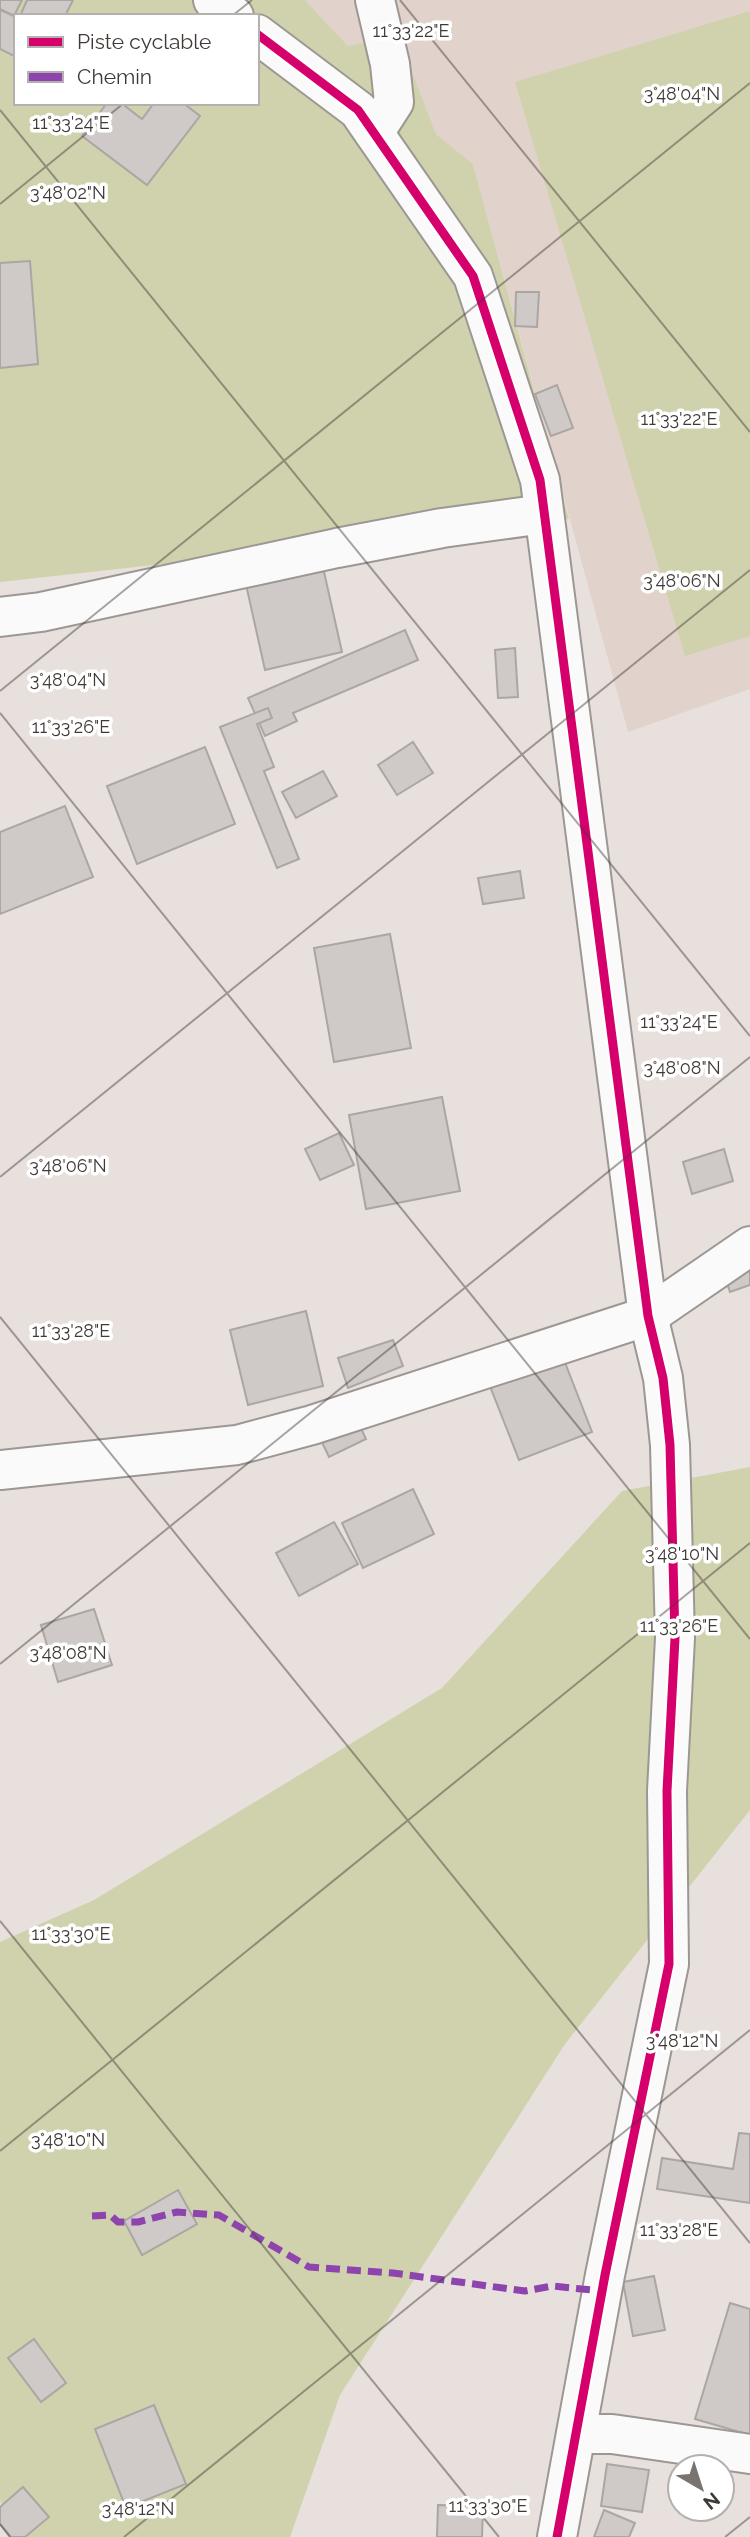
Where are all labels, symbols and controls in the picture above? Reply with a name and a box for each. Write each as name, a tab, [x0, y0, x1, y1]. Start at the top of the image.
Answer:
legend	[14, 14, 259, 105]
text: 11°33'22"E	[372, 20, 450, 41]
text: Piste cyclable	[77, 29, 211, 54]
text: Chemin	[77, 64, 152, 89]
text: 3°48'04"N	[644, 83, 720, 104]
text: 11°33'24"E	[32, 112, 110, 133]
text: 3°48'02"N	[30, 182, 106, 203]
text: 11°33'22"E	[640, 408, 718, 429]
text: 3°48'06"N	[643, 570, 721, 591]
text: 3°48'04"N	[30, 669, 106, 690]
text: 11°33'26"E	[32, 716, 110, 737]
text: 11°33'24"E	[640, 1011, 718, 1032]
text: 3°48'08"N	[643, 1057, 721, 1078]
text: 3°48'06"N	[29, 1155, 107, 1176]
text: 11°33'28"E	[32, 1320, 110, 1341]
text: 3°48'10"N	[645, 1543, 719, 1564]
text: 11°33'26"E	[640, 1615, 718, 1636]
text: 3°48'08"N	[29, 1642, 107, 1663]
text: 11°33'30"E	[32, 1923, 110, 1944]
text: 3°48'12"N	[646, 2030, 718, 2051]
text: 3°48'10"N	[31, 2129, 105, 2150]
text: 11°33'28"E	[640, 2219, 718, 2240]
north arrow	[666, 2453, 736, 2523]
text: N	[699, 2488, 724, 2514]
text: 11°33'30"E	[449, 2495, 527, 2516]
text: 3°48'12"N	[102, 2498, 174, 2519]

